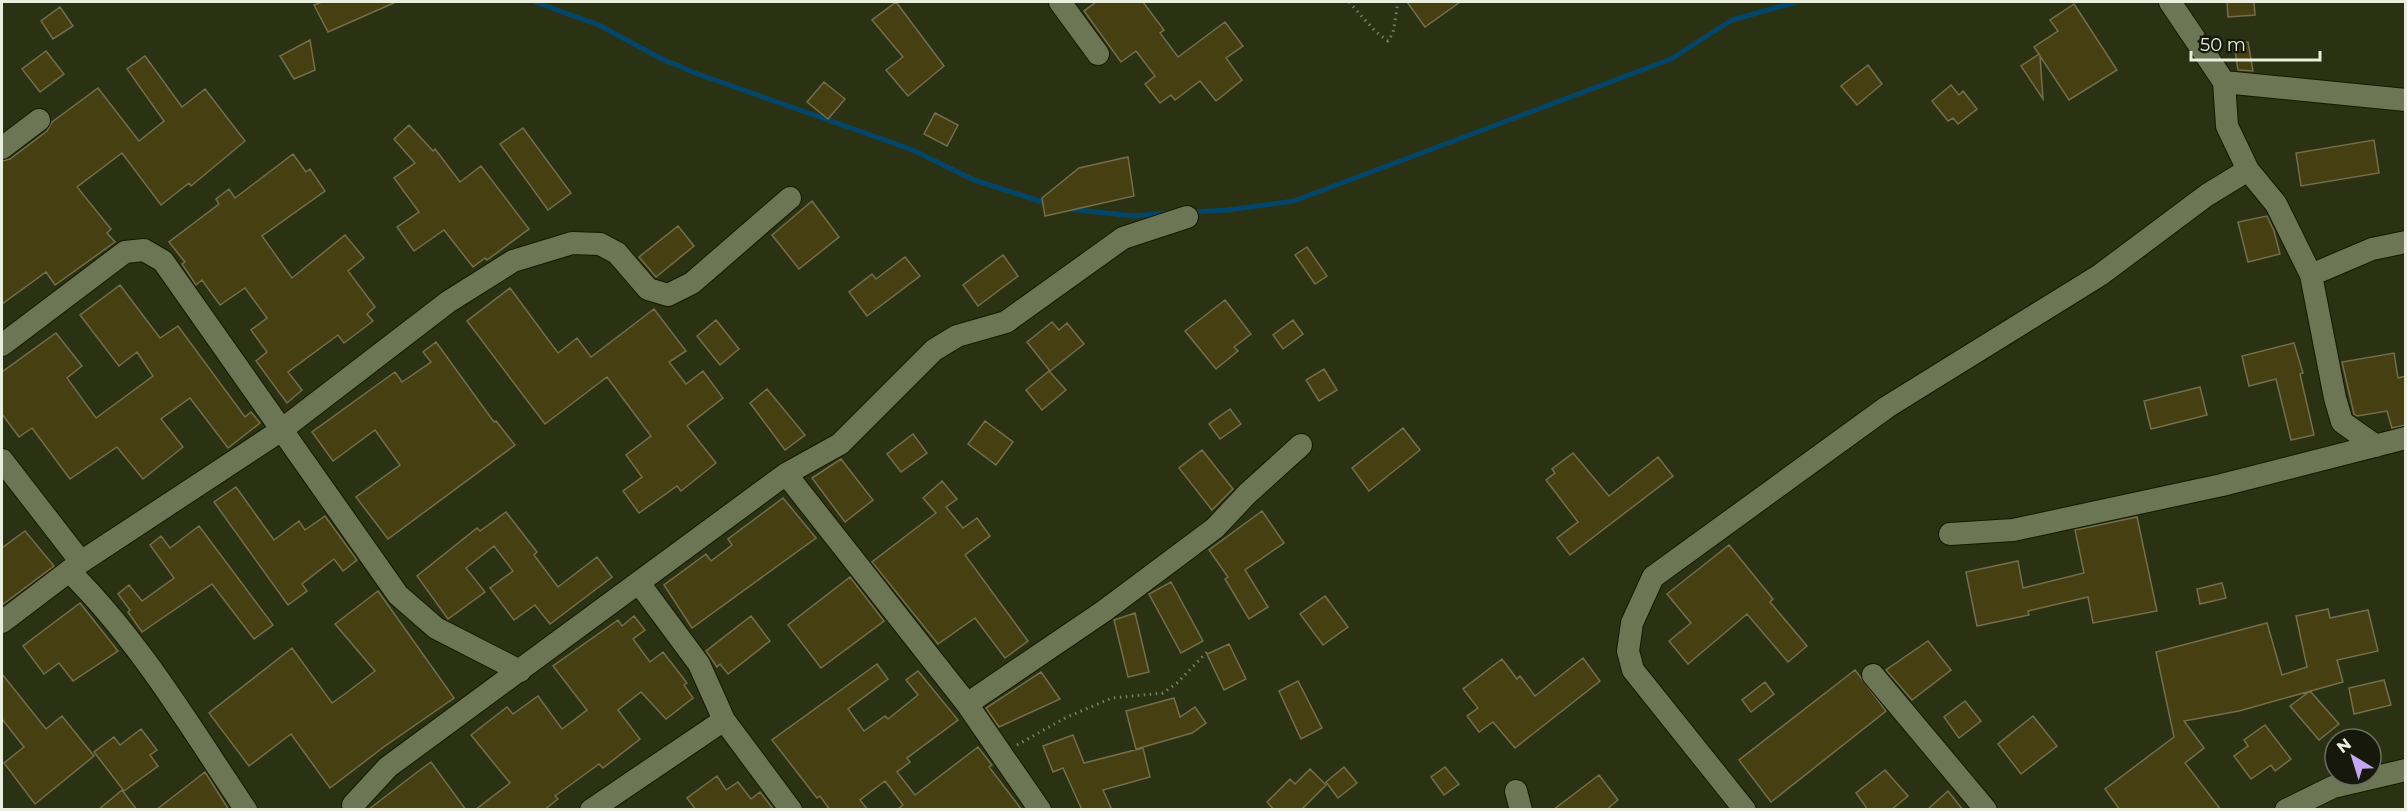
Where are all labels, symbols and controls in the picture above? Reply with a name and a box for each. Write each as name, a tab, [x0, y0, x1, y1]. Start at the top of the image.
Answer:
scale bar	[2191, 24, 2320, 62]
text: 50 m	[2200, 34, 2246, 56]
north arrow	[2323, 727, 2383, 787]
text: N	[2333, 734, 2355, 757]

